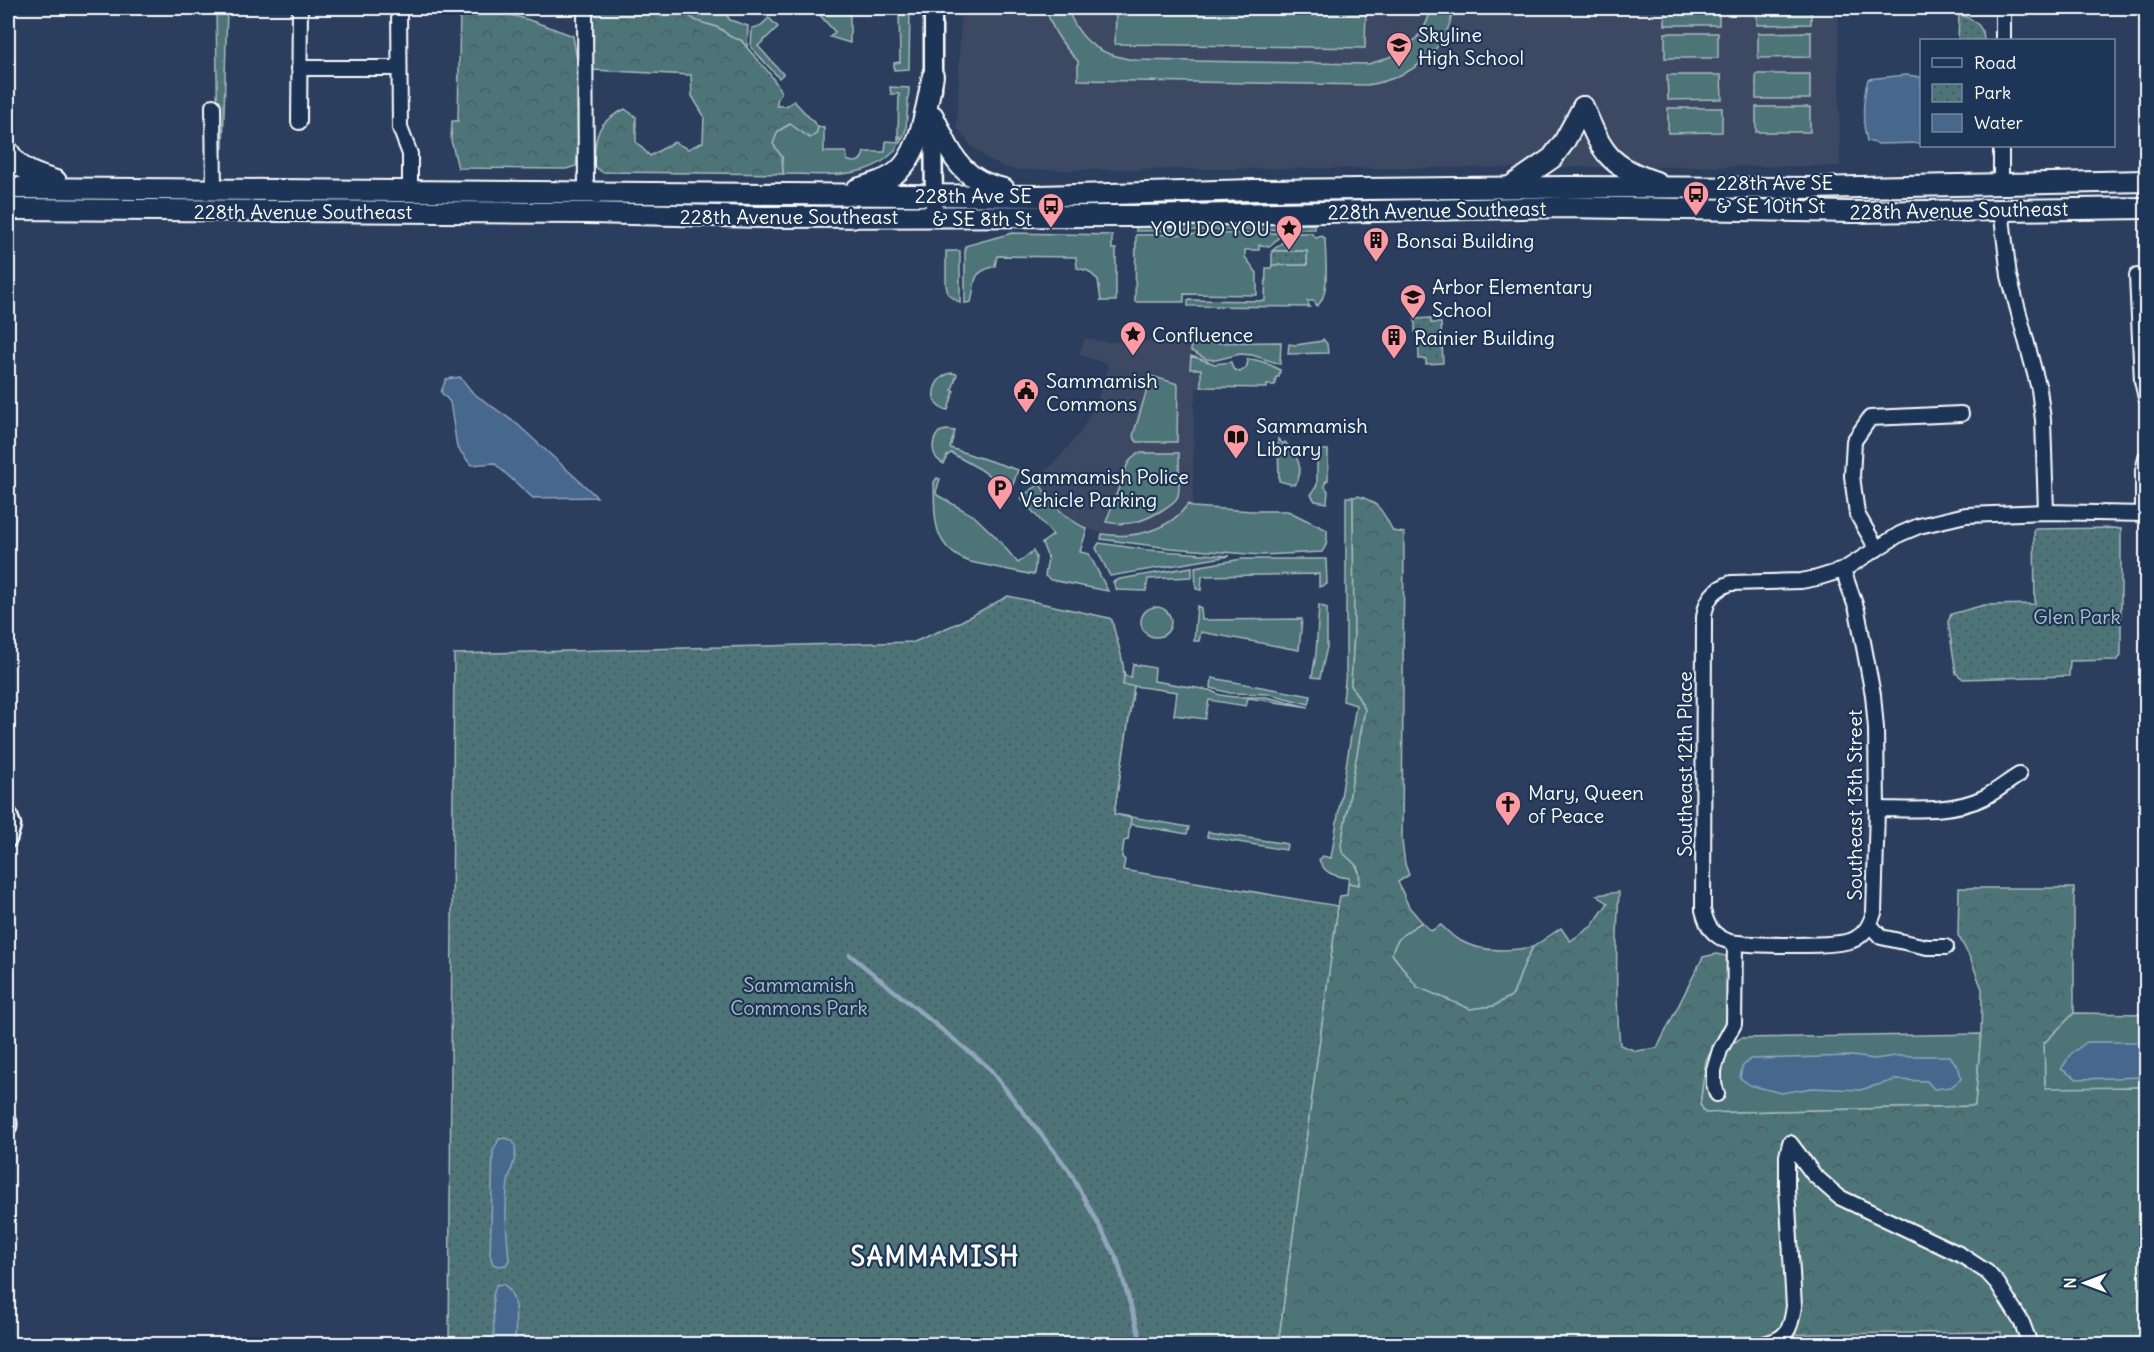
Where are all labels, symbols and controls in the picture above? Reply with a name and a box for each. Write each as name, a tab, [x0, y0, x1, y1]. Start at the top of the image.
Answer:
place label: Skyline High School	[1418, 22, 1524, 70]
school or university icon: Skyline High School	[1384, 30, 1414, 68]
legend	[1920, 39, 2115, 147]
text: Road	[1974, 51, 2017, 74]
text: Park	[1974, 81, 2011, 104]
text: Water	[1974, 111, 2024, 134]
place label: 228th Ave SE & SE 10th St	[1716, 170, 1833, 218]
bus stop icon: 228th Ave SE & SE 10th St	[1681, 179, 1711, 217]
place label: 228th Ave SE & SE 8th St	[915, 183, 1032, 231]
bus stop icon: 228th Ave SE & SE 8th St	[1036, 191, 1066, 229]
street label: 228th Avenue Southeast	[1327, 196, 1547, 224]
street label: 228th Avenue Southeast	[1849, 196, 2069, 224]
street label: 228th Avenue Southeast	[194, 199, 413, 224]
street label: 228th Avenue Southeast	[680, 204, 899, 229]
place icon: YOU DO YOU	[1274, 213, 1304, 251]
place label: YOU DO YOU	[1151, 216, 1270, 241]
building icon: Bonsai Building	[1361, 225, 1391, 263]
place label: Bonsai Building	[1396, 228, 1534, 253]
place label: Arbor Elementary School	[1432, 274, 1593, 322]
school or university icon: Arbor Elementary School	[1398, 282, 1428, 320]
place icon: Confluence	[1118, 319, 1148, 357]
place label: Confluence	[1152, 322, 1253, 347]
building icon: Rainier Building	[1379, 322, 1409, 360]
place label: Rainier Building	[1414, 325, 1555, 350]
place label: Sammamish Commons	[1046, 368, 1158, 416]
public building icon: Sammamish Commons	[1011, 376, 1041, 414]
place label: Sammamish Library	[1256, 413, 1368, 461]
library icon: Sammamish Library	[1221, 422, 1251, 460]
place label: Sammamish Police Vehicle Parking	[1020, 464, 1189, 512]
parking icon: Sammamish Police Vehicle Parking	[985, 473, 1015, 511]
park label: Glen Park	[2033, 604, 2121, 629]
street label: Southeast 12th Place	[1672, 671, 1697, 857]
street label: Southeast 13th Street	[1842, 709, 1867, 900]
place label: Mary, Queen of Peace	[1528, 780, 1644, 828]
church icon: Mary, Queen of Peace	[1493, 789, 1523, 827]
park label: Sammamish Commons Park	[730, 972, 868, 1020]
district label: SAMMAMISH	[850, 1240, 1020, 1273]
north arrow	[2055, 1253, 2115, 1313]
text: N	[2060, 1277, 2080, 1289]

